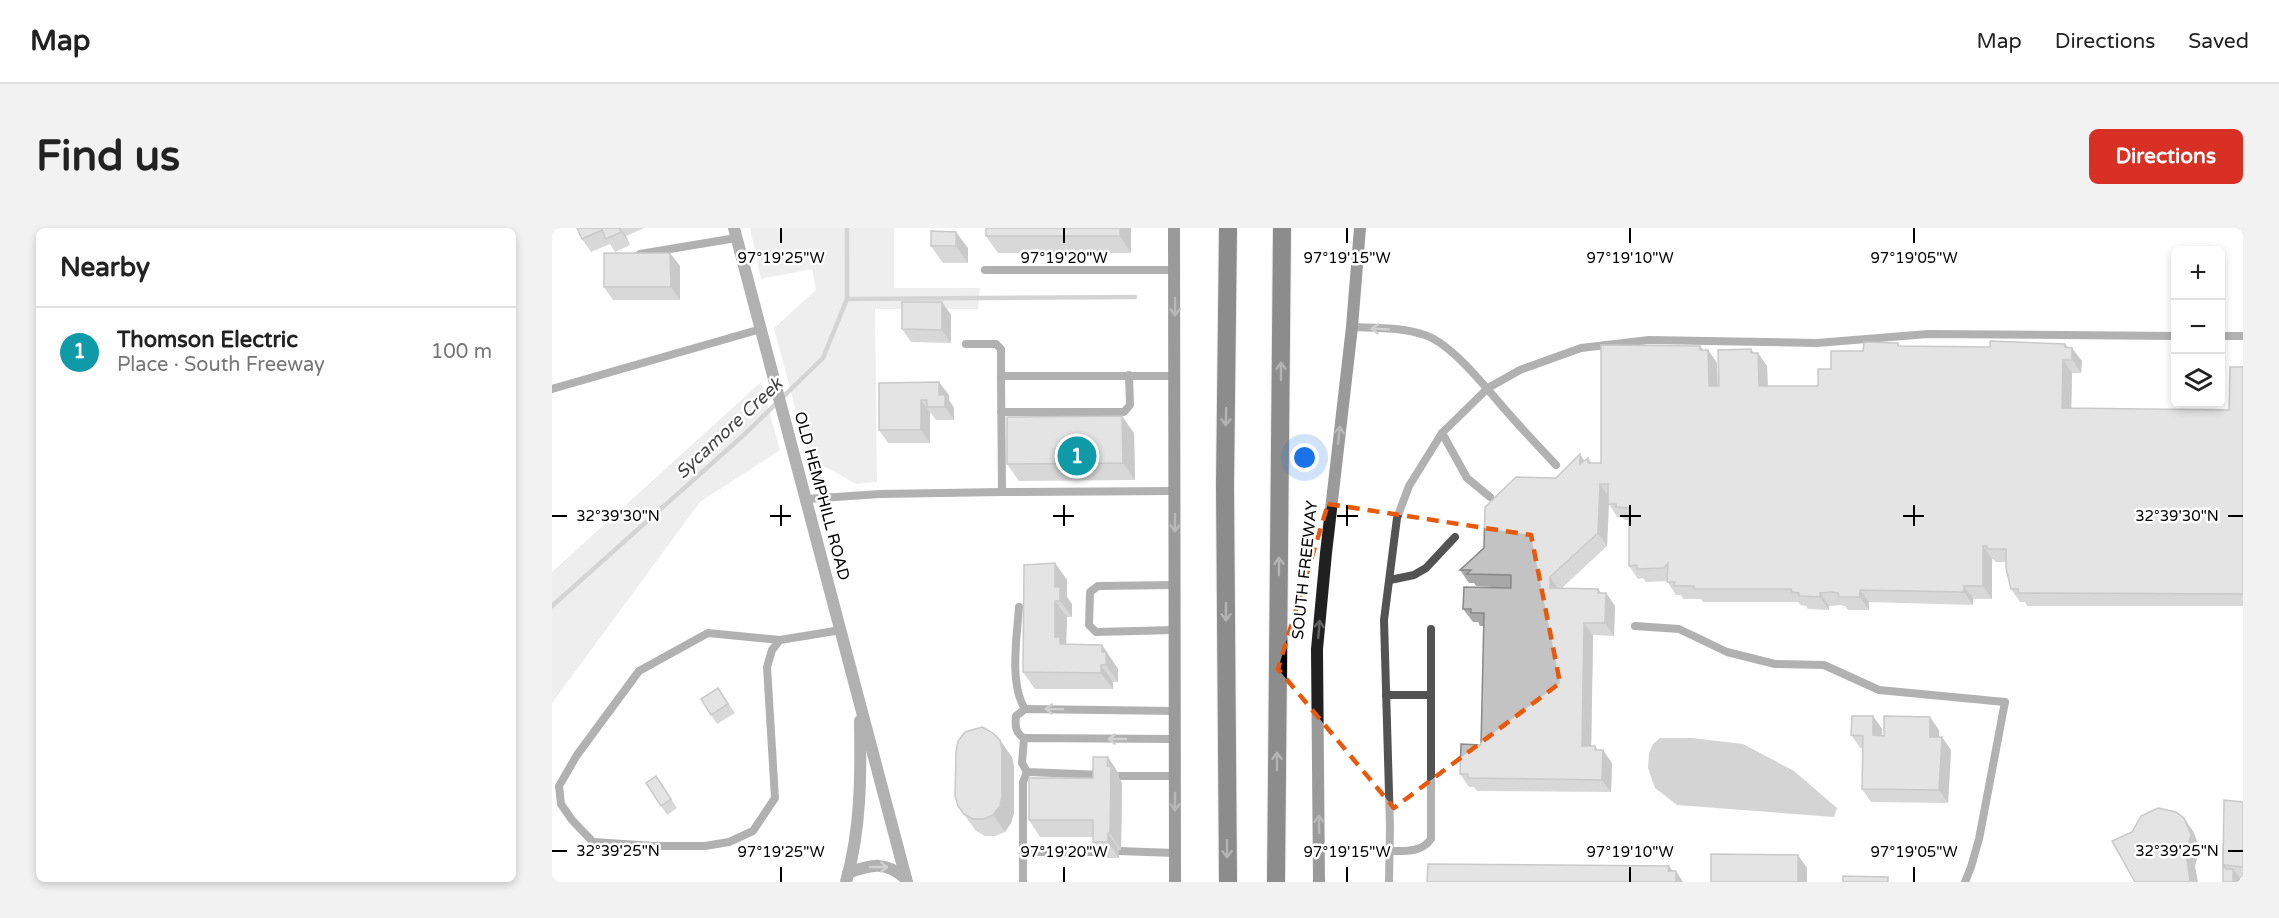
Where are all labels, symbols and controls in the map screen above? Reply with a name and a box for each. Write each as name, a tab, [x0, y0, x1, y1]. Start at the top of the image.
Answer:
text: Map	[30, 24, 90, 58]
text: Map	[1976, 29, 2022, 54]
text: Directions	[2055, 29, 2155, 54]
text: Saved	[2188, 29, 2249, 54]
button: Directions	[2089, 129, 2243, 184]
text: Find us	[36, 131, 180, 182]
map controls	[2171, 246, 2225, 408]
button: +	[2171, 246, 2225, 300]
text: 97°19'25"W	[737, 249, 825, 267]
text: 97°19'20"W	[1020, 249, 1108, 267]
text: 97°19'15"W	[1303, 249, 1391, 267]
text: 97°19'10"W	[1586, 249, 1674, 267]
text: 97°19'05"W	[1870, 249, 1958, 267]
text: Nearby	[60, 252, 150, 283]
one-way arrow	[1169, 297, 1181, 317]
button: −	[2171, 300, 2225, 354]
one-way arrow	[1371, 323, 1391, 334]
text: Thomson Electric	[117, 327, 298, 353]
text: 1	[73, 340, 86, 364]
text: 100 m	[431, 340, 492, 364]
text: Place · South Freeway	[117, 353, 325, 377]
button: layers	[2171, 354, 2225, 408]
one-way arrow	[1275, 361, 1287, 381]
water label: Sycamore Creek	[671, 372, 788, 483]
one-way arrow	[1220, 406, 1232, 426]
street label: OLD HEMPHILL ROAD	[790, 409, 854, 583]
one-way arrow	[1334, 425, 1345, 445]
pin: 1	[1058, 434, 1096, 478]
your location	[1290, 443, 1319, 472]
street label: SOUTH FREEWAY	[1288, 499, 1322, 641]
text: 32°39'30"N	[576, 507, 660, 525]
text: 32°39'30"N	[2135, 507, 2219, 525]
one-way arrow	[1169, 513, 1181, 533]
one-way arrow	[1273, 556, 1285, 576]
one-way arrow	[1220, 601, 1232, 621]
one-way arrow	[1314, 619, 1325, 639]
one-way arrow	[1044, 704, 1064, 715]
one-way arrow	[1107, 733, 1127, 745]
one-way arrow	[1271, 751, 1283, 771]
one-way arrow	[1169, 792, 1181, 812]
one-way arrow	[1313, 814, 1325, 834]
one-way arrow	[1221, 838, 1233, 858]
text: 32°39'25"N	[576, 842, 660, 860]
text: 32°39'25"N	[2135, 842, 2219, 860]
text: 97°19'25"W	[737, 843, 825, 861]
text: 97°19'20"W	[1020, 843, 1108, 861]
text: 97°19'15"W	[1303, 843, 1391, 861]
text: 97°19'10"W	[1586, 843, 1674, 861]
text: 97°19'05"W	[1870, 843, 1958, 861]
one-way arrow	[869, 861, 888, 873]

